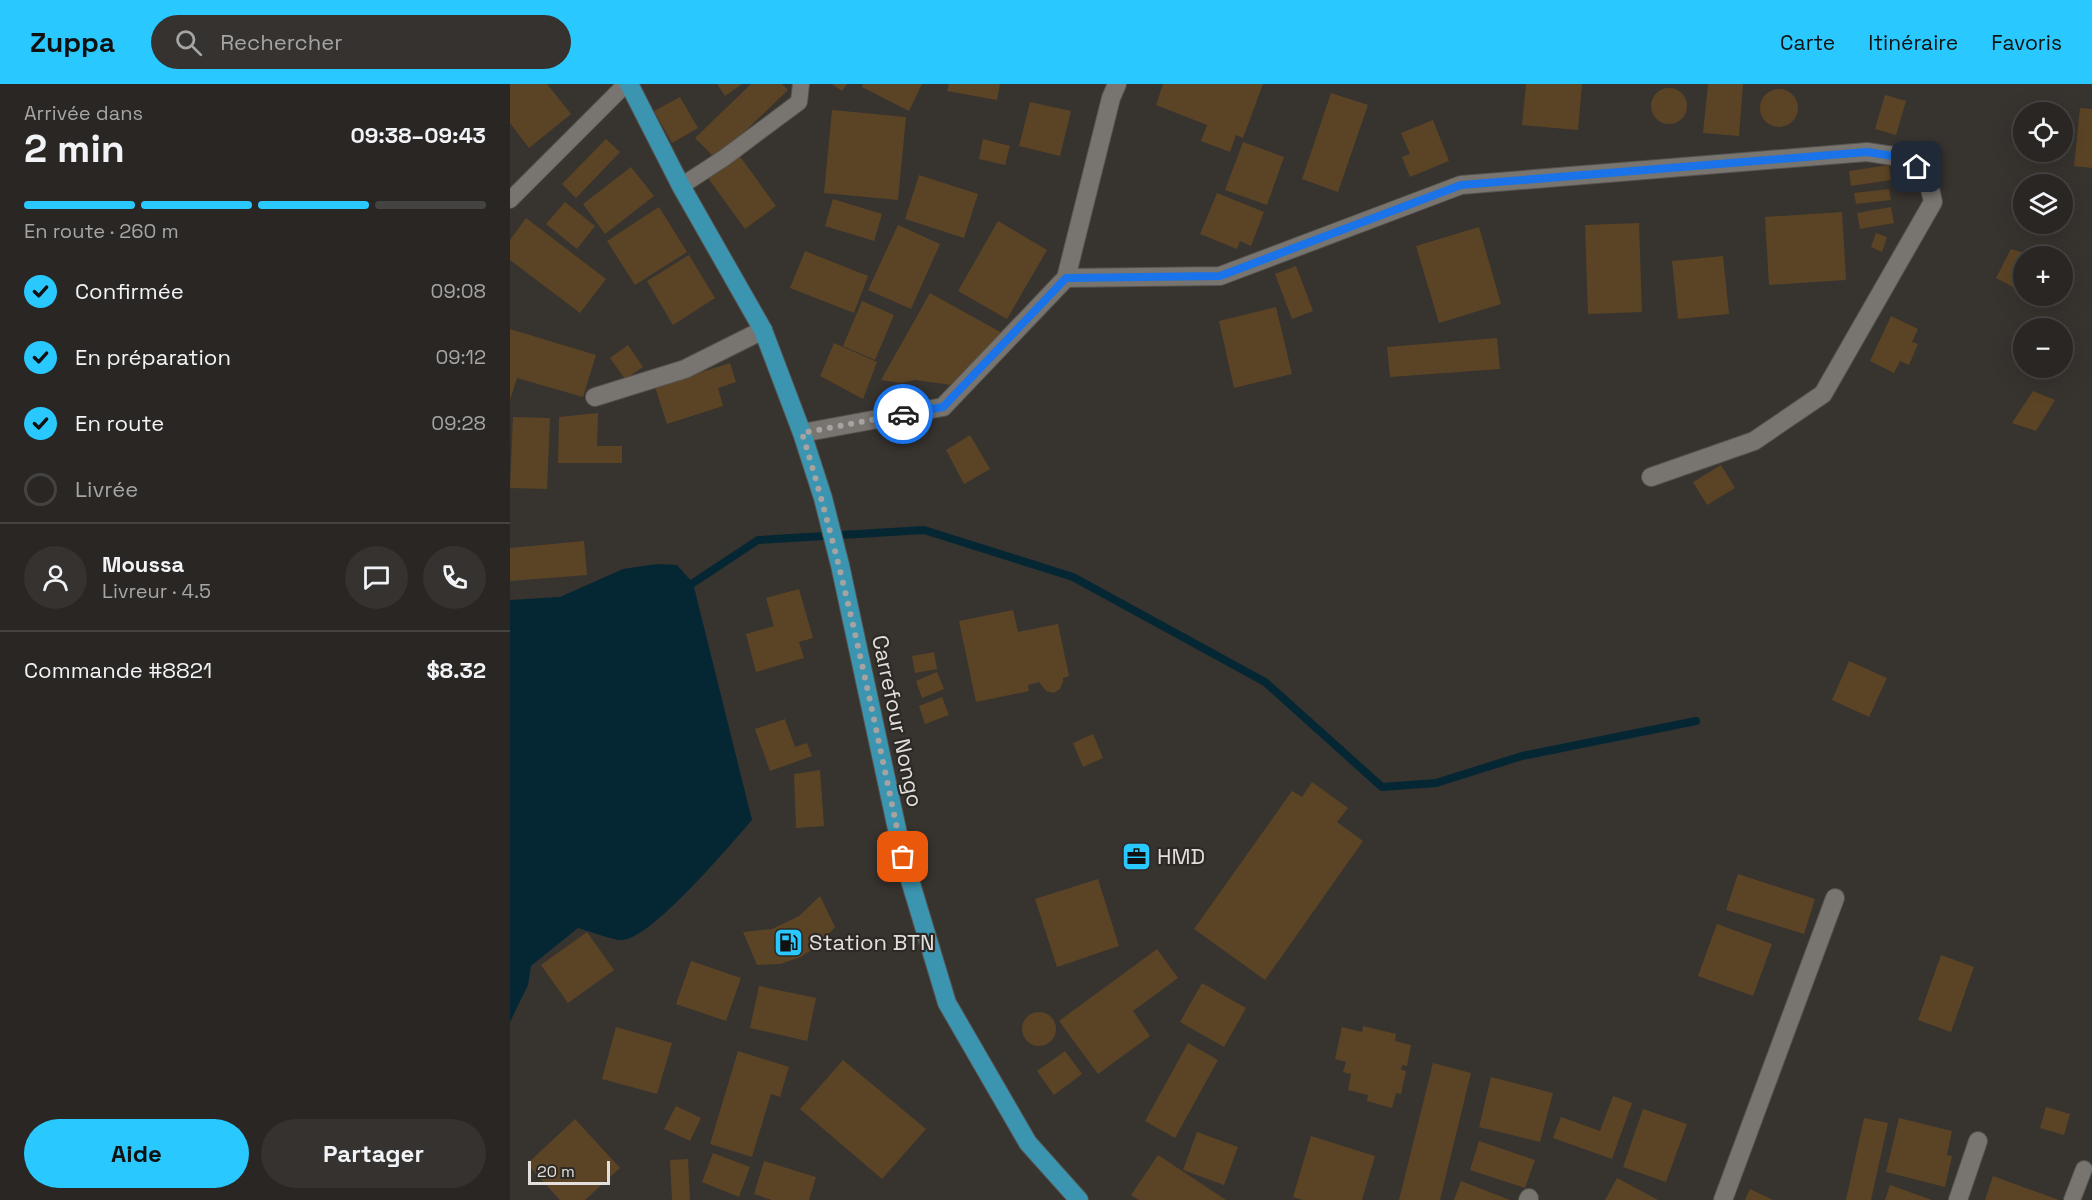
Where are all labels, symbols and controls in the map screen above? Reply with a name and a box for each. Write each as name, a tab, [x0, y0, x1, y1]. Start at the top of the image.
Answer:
search box	[151, 15, 571, 69]
text: Zuppa	[30, 24, 115, 60]
icon: search	[172, 26, 205, 59]
text: Rechercher	[220, 28, 343, 56]
text: Carte	[1780, 29, 1835, 56]
text: Itinéraire	[1868, 29, 1958, 56]
text: Favoris	[1991, 29, 2062, 56]
text: Arrivée dans	[24, 100, 143, 126]
map controls	[2013, 102, 2073, 378]
button: locate	[2013, 102, 2073, 162]
text: 09:38–09:43	[350, 121, 486, 149]
text: 2 min	[24, 124, 125, 173]
pin	[1891, 141, 1942, 192]
icon: home	[1900, 150, 1933, 183]
button: layers	[2013, 174, 2073, 234]
text: En route · 260 m	[24, 218, 179, 244]
button: +	[2013, 246, 2073, 306]
icon: check	[24, 275, 57, 308]
text: Confirmée	[75, 277, 184, 305]
text: 09:08	[431, 278, 486, 304]
button: −	[2013, 318, 2073, 378]
icon: check	[24, 341, 57, 374]
text: En préparation	[75, 343, 231, 371]
text: 09:12	[435, 344, 486, 370]
courier	[873, 384, 933, 444]
icon: car	[887, 398, 920, 431]
icon: check	[24, 407, 57, 440]
text: En route	[75, 409, 164, 437]
text: 09:28	[431, 410, 486, 436]
text: Livrée	[75, 475, 138, 503]
button: person	[24, 546, 87, 609]
button: chat	[345, 546, 408, 609]
button: phone	[423, 546, 486, 609]
text: Moussa	[102, 550, 184, 578]
text: Livreur · 4.5	[102, 578, 211, 604]
street label: Carrefour Nongo	[866, 632, 930, 810]
text: Commande #8821	[24, 656, 212, 684]
text: $8.32	[426, 656, 486, 684]
pin	[877, 831, 928, 882]
icon: bag	[886, 840, 919, 873]
office icon: HMD	[1120, 840, 1152, 872]
place label: HMD	[1157, 842, 1205, 870]
fuel station icon: Station BTN	[772, 926, 804, 958]
place label: Station BTN	[809, 928, 935, 956]
button: Aide	[24, 1119, 249, 1188]
button: Partager	[261, 1119, 486, 1188]
scale bar	[528, 1158, 610, 1186]
text: 20 m	[537, 1161, 575, 1182]

